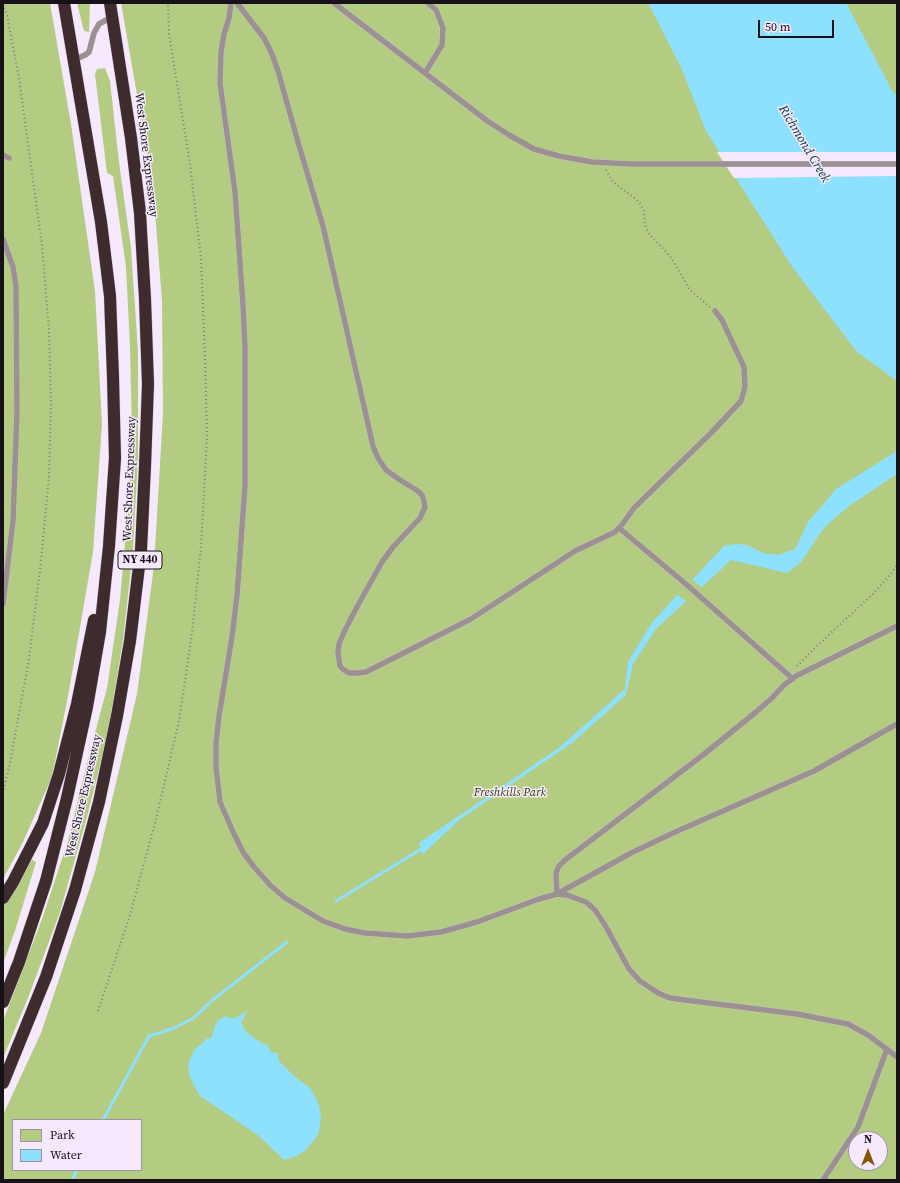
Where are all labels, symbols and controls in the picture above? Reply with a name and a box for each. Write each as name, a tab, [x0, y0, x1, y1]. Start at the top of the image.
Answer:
scale bar	[760, 12, 836, 38]
text: 50 m	[765, 19, 791, 35]
street label: West Shore Expressway	[131, 92, 161, 218]
water label: Richmond Creek	[775, 102, 833, 186]
street label: West Shore Expressway	[121, 416, 139, 542]
road number: NY 440	[118, 551, 162, 569]
street label: West Shore Expressway	[63, 733, 105, 859]
park label: Freshkills Park	[474, 786, 546, 800]
legend	[12, 1119, 142, 1171]
text: Park	[50, 1127, 75, 1143]
north arrow	[848, 1131, 888, 1171]
text: N	[864, 1132, 872, 1147]
text: Water	[50, 1147, 82, 1163]

